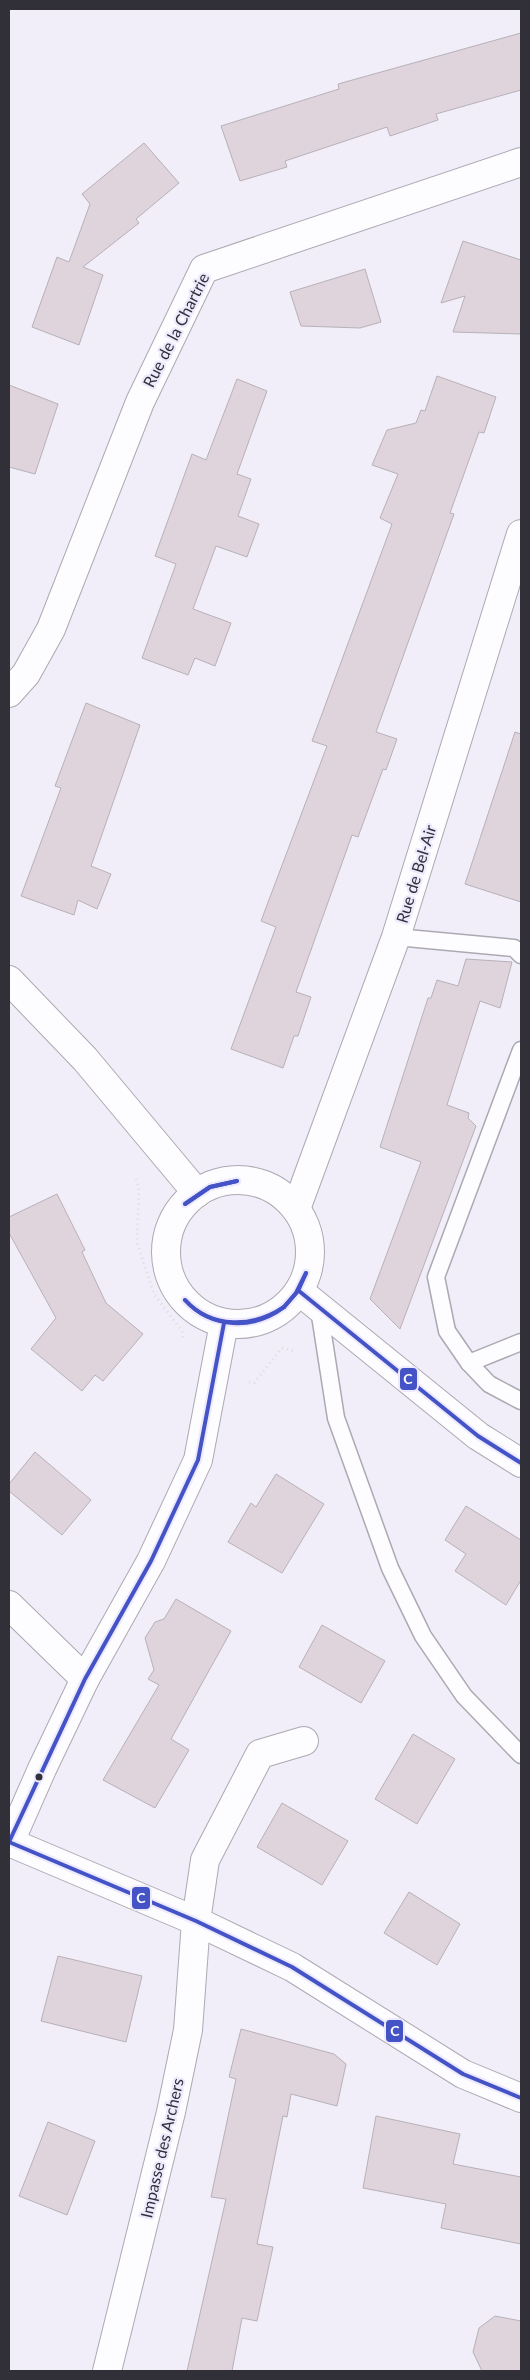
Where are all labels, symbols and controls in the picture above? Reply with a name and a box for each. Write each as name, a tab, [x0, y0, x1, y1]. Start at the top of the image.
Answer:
street label: Rue de la Chartrie	[139, 269, 213, 390]
street label: Rue de Bel-Air	[392, 822, 439, 925]
line badge: C	[399, 1367, 418, 1391]
text: C	[403, 1370, 413, 1387]
unlabelled marker	[34, 1772, 44, 1782]
line badge: C	[131, 1886, 151, 1910]
text: C	[136, 1889, 146, 1906]
line badge: C	[385, 2019, 404, 2043]
text: C	[390, 2022, 400, 2039]
street label: Impasse des Archers	[136, 2076, 187, 2220]

